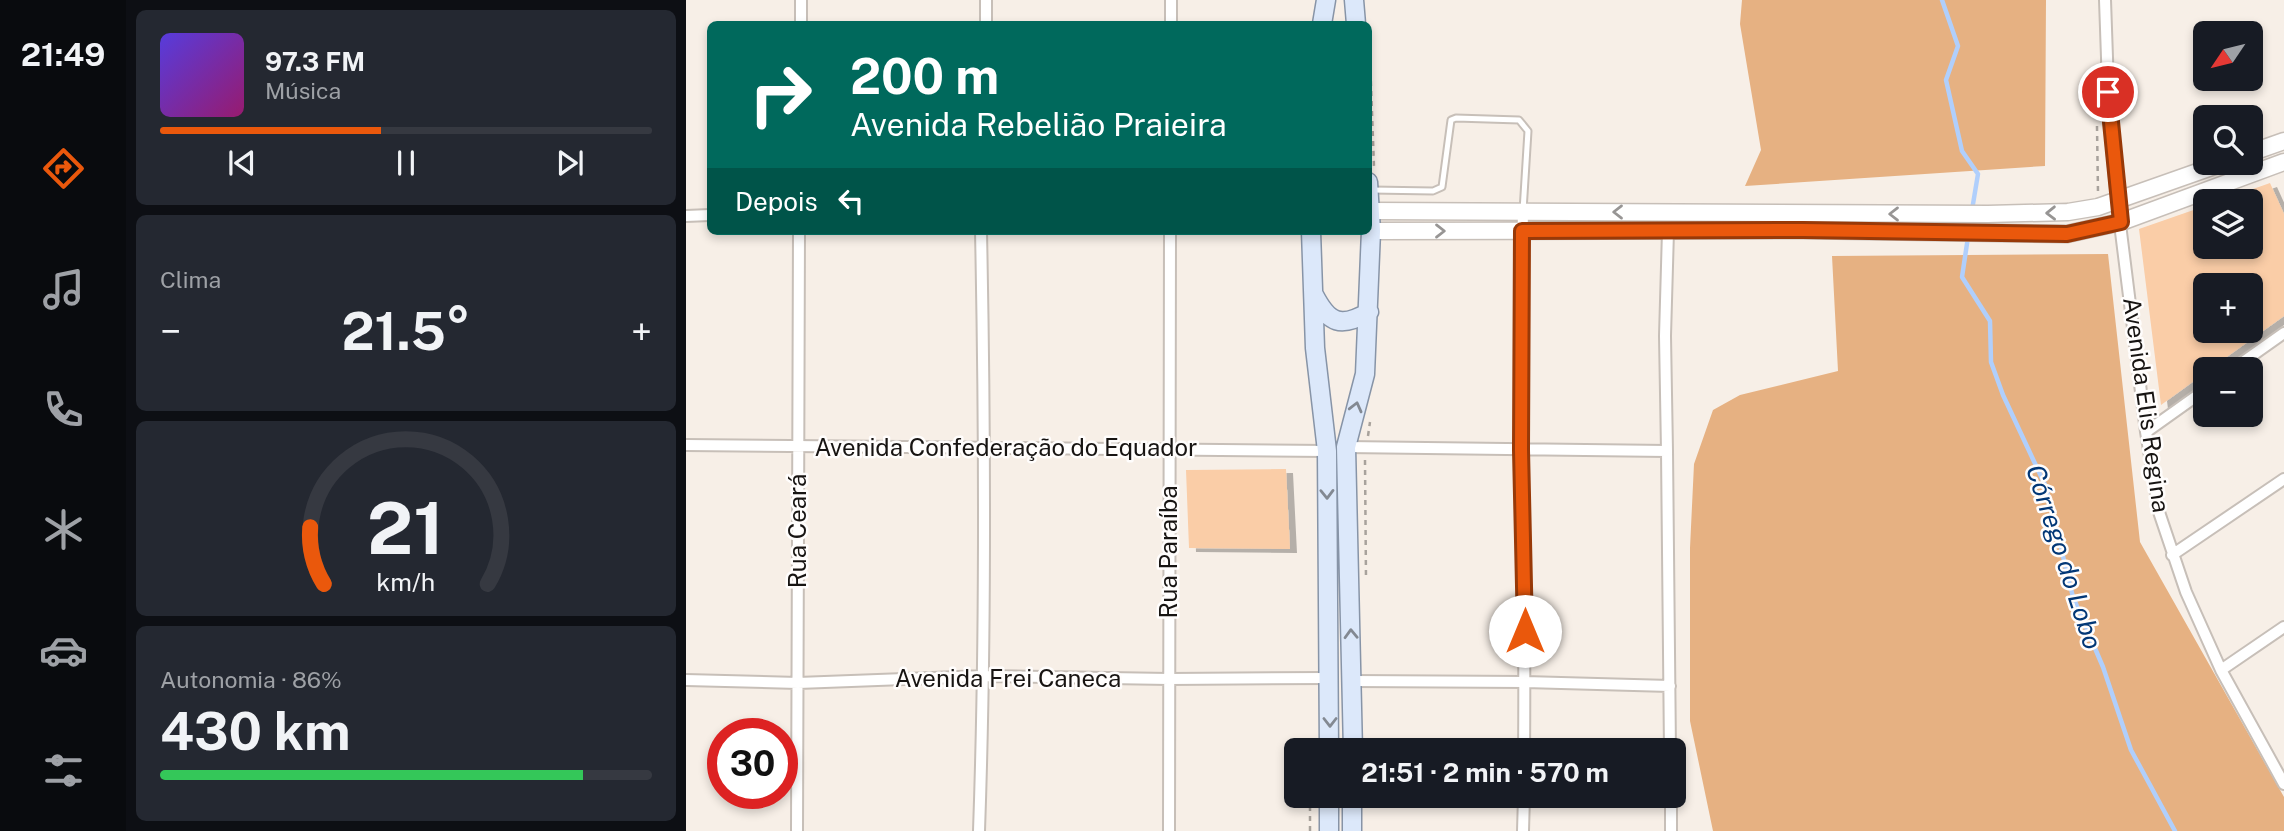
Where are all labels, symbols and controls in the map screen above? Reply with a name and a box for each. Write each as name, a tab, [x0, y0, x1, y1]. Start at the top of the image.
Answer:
north arrow	[2193, 21, 2263, 91]
map controls	[2193, 21, 2263, 427]
text: 21:49	[21, 36, 105, 73]
text: 97.3 FM	[265, 46, 365, 77]
text: 200 m	[850, 47, 999, 105]
icon: right	[735, 49, 826, 140]
pin	[2078, 62, 2138, 122]
icon: arrive	[2089, 73, 2127, 111]
text: Música	[265, 77, 341, 104]
button: search	[2193, 105, 2263, 175]
text: Avenida Rebelião Praieira	[850, 106, 1227, 143]
icon: directions	[39, 144, 88, 193]
icon: previous	[223, 144, 261, 182]
icon: pause	[387, 144, 425, 182]
icon: next	[551, 144, 589, 182]
icon: left	[832, 182, 870, 220]
text: Depois	[735, 186, 818, 217]
button: layers	[2193, 189, 2263, 259]
one-way arrow	[1612, 204, 1623, 220]
one-way arrow	[2045, 205, 2055, 221]
one-way arrow	[1889, 206, 1900, 221]
one-way arrow	[1435, 223, 1445, 239]
icon: music	[39, 265, 88, 314]
text: Clima	[160, 266, 221, 293]
button: +	[2193, 273, 2263, 343]
street label: Avenida Elis Regina	[2118, 295, 2176, 514]
text: 21.5°	[341, 301, 471, 362]
text: −	[160, 309, 181, 354]
text: +	[631, 309, 652, 354]
button: −	[2193, 357, 2263, 427]
icon: phone	[39, 385, 88, 434]
one-way arrow	[1348, 402, 1362, 414]
street label: Avenida Confederação do Equador	[814, 433, 1198, 461]
water label: Córrego do Lobo	[2020, 461, 2109, 653]
street label: Rua Ceará	[783, 474, 811, 588]
street label: Rua Paraíba	[1154, 485, 1182, 619]
text: 21	[367, 486, 445, 571]
one-way arrow	[1320, 489, 1335, 500]
icon: climate	[39, 505, 88, 554]
text: km/h	[377, 567, 435, 597]
position arrow	[1488, 594, 1562, 668]
icon: car	[39, 626, 88, 675]
one-way arrow	[1344, 628, 1359, 639]
street label: Avenida Frei Caneca	[895, 664, 1121, 692]
text: Autonomia · 86%	[160, 666, 342, 693]
text: 430 km	[160, 701, 350, 762]
one-way arrow	[1322, 717, 1337, 728]
speed limit sign: 30	[707, 718, 798, 809]
icon: filters	[39, 746, 88, 795]
text: 21:51 · 2 min · 570 m	[1361, 757, 1609, 788]

